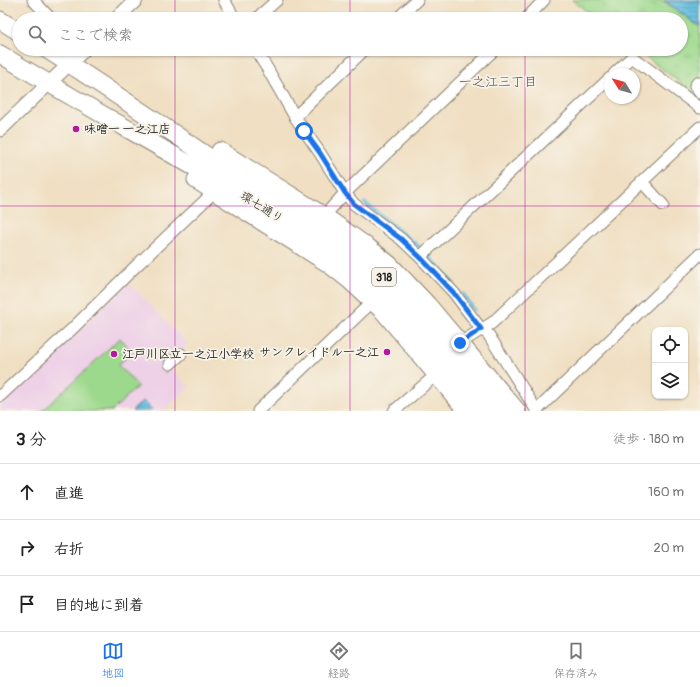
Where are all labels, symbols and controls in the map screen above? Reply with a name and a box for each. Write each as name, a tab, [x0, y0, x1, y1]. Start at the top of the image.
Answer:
search box	[12, 12, 688, 56]
icon: search	[26, 23, 48, 45]
text: ここで検索	[58, 26, 133, 45]
north arrow	[604, 68, 640, 104]
district label: 一之江三丁目	[459, 74, 537, 90]
place label: 味噌一 一之江店	[84, 122, 171, 137]
route start	[295, 122, 313, 140]
marker: 味噌一 一之江店	[71, 124, 81, 134]
street label: 環七通り	[237, 188, 286, 227]
road number: 318	[372, 268, 396, 286]
map controls	[652, 327, 688, 399]
button: locate	[652, 327, 688, 363]
route end	[451, 334, 469, 352]
place label: サンクレイドル一之江	[259, 345, 379, 360]
place label: 江戸川区立一之江小学校	[122, 347, 254, 362]
marker: サンクレイドル一之江	[382, 347, 392, 357]
marker: 江戸川区立一之江小学校	[109, 349, 119, 359]
button: layers	[652, 363, 688, 399]
text: 3 分	[16, 429, 46, 450]
text: 徒歩 · 180 m	[613, 431, 684, 447]
icon: ahead	[16, 481, 38, 503]
text: 直進	[54, 484, 84, 503]
text: 160 m	[648, 484, 684, 500]
icon: right	[16, 537, 38, 559]
text: 右折	[54, 540, 84, 559]
text: 20 m	[653, 540, 684, 556]
icon: arrive	[16, 593, 38, 615]
text: 目的地に到着	[54, 596, 144, 615]
tab: 地図	[102, 640, 124, 680]
tab: 経路	[328, 640, 350, 680]
tab: 保存済み	[554, 640, 598, 680]

